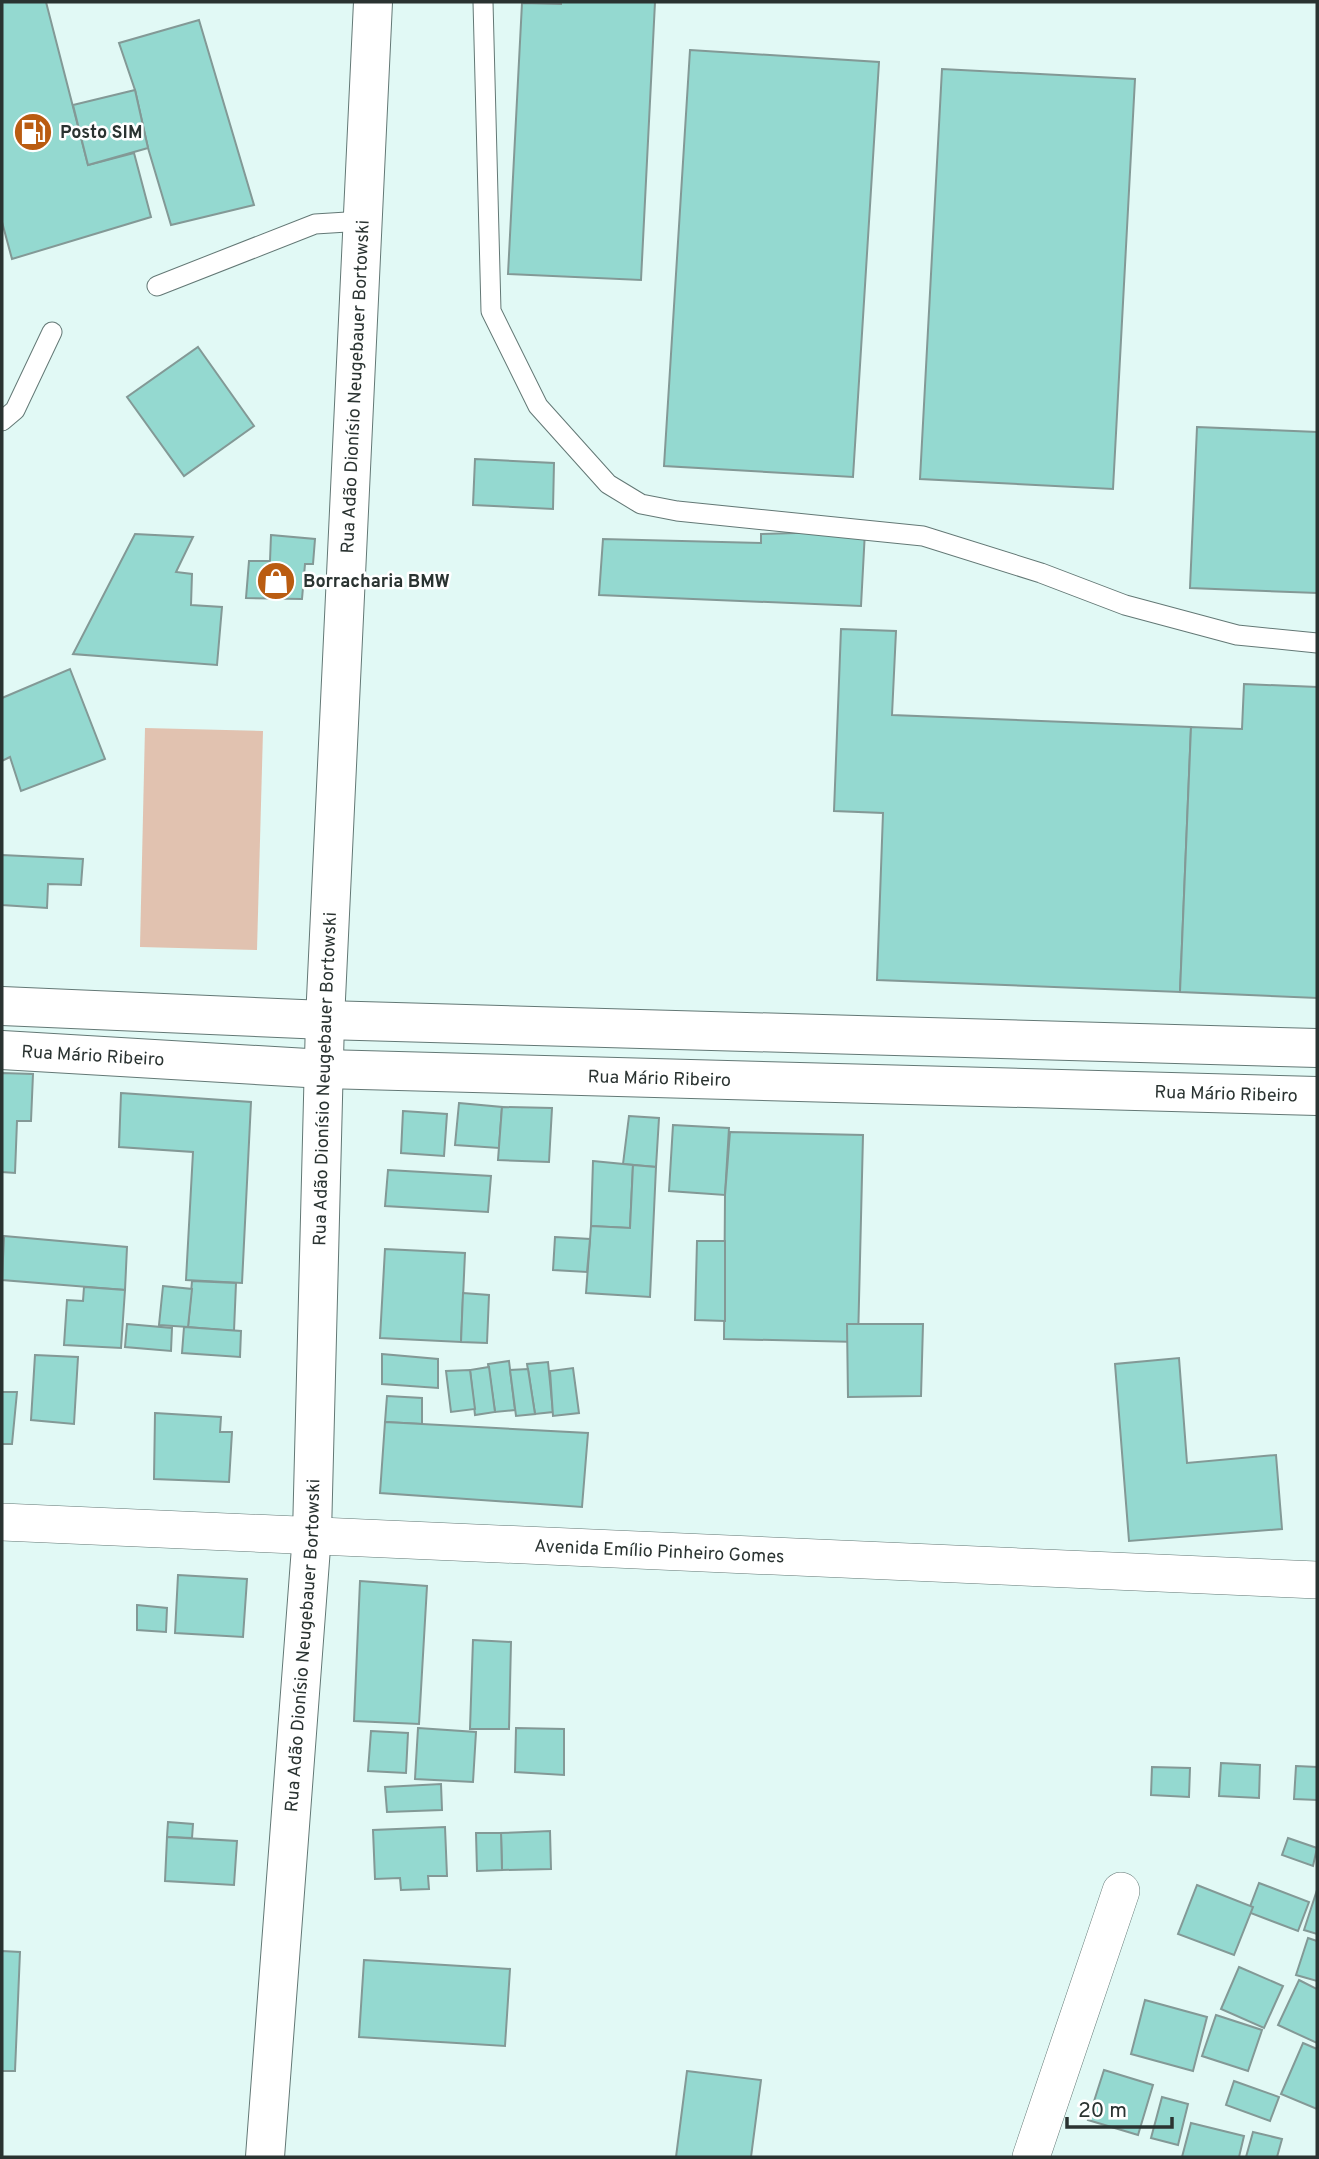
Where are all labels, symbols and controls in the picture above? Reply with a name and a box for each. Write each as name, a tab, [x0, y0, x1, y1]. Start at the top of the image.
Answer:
fuel station icon: Posto SIM	[12, 111, 54, 153]
place label: Posto SIM	[60, 122, 142, 145]
street label: Rua Adão Dionísio Neugebauer Bortowski	[337, 219, 376, 554]
shop icon: Borracharia BMW	[255, 560, 297, 602]
place label: Borracharia BMW	[303, 571, 450, 594]
street label: Rua Adão Dionísio Neugebauer Bortowski	[309, 912, 343, 1246]
street label: Rua Mário Ribeiro	[21, 1041, 165, 1073]
street label: Rua Mário Ribeiro	[587, 1066, 731, 1093]
street label: Rua Mário Ribeiro	[1154, 1082, 1298, 1108]
street label: Rua Adão Dionísio Neugebauer Bortowski	[281, 1478, 326, 1813]
street label: Avenida Emílio Pinheiro Gomes	[534, 1535, 785, 1569]
scale bar	[1067, 2086, 1172, 2130]
text: 20 m	[1078, 2098, 1127, 2125]

